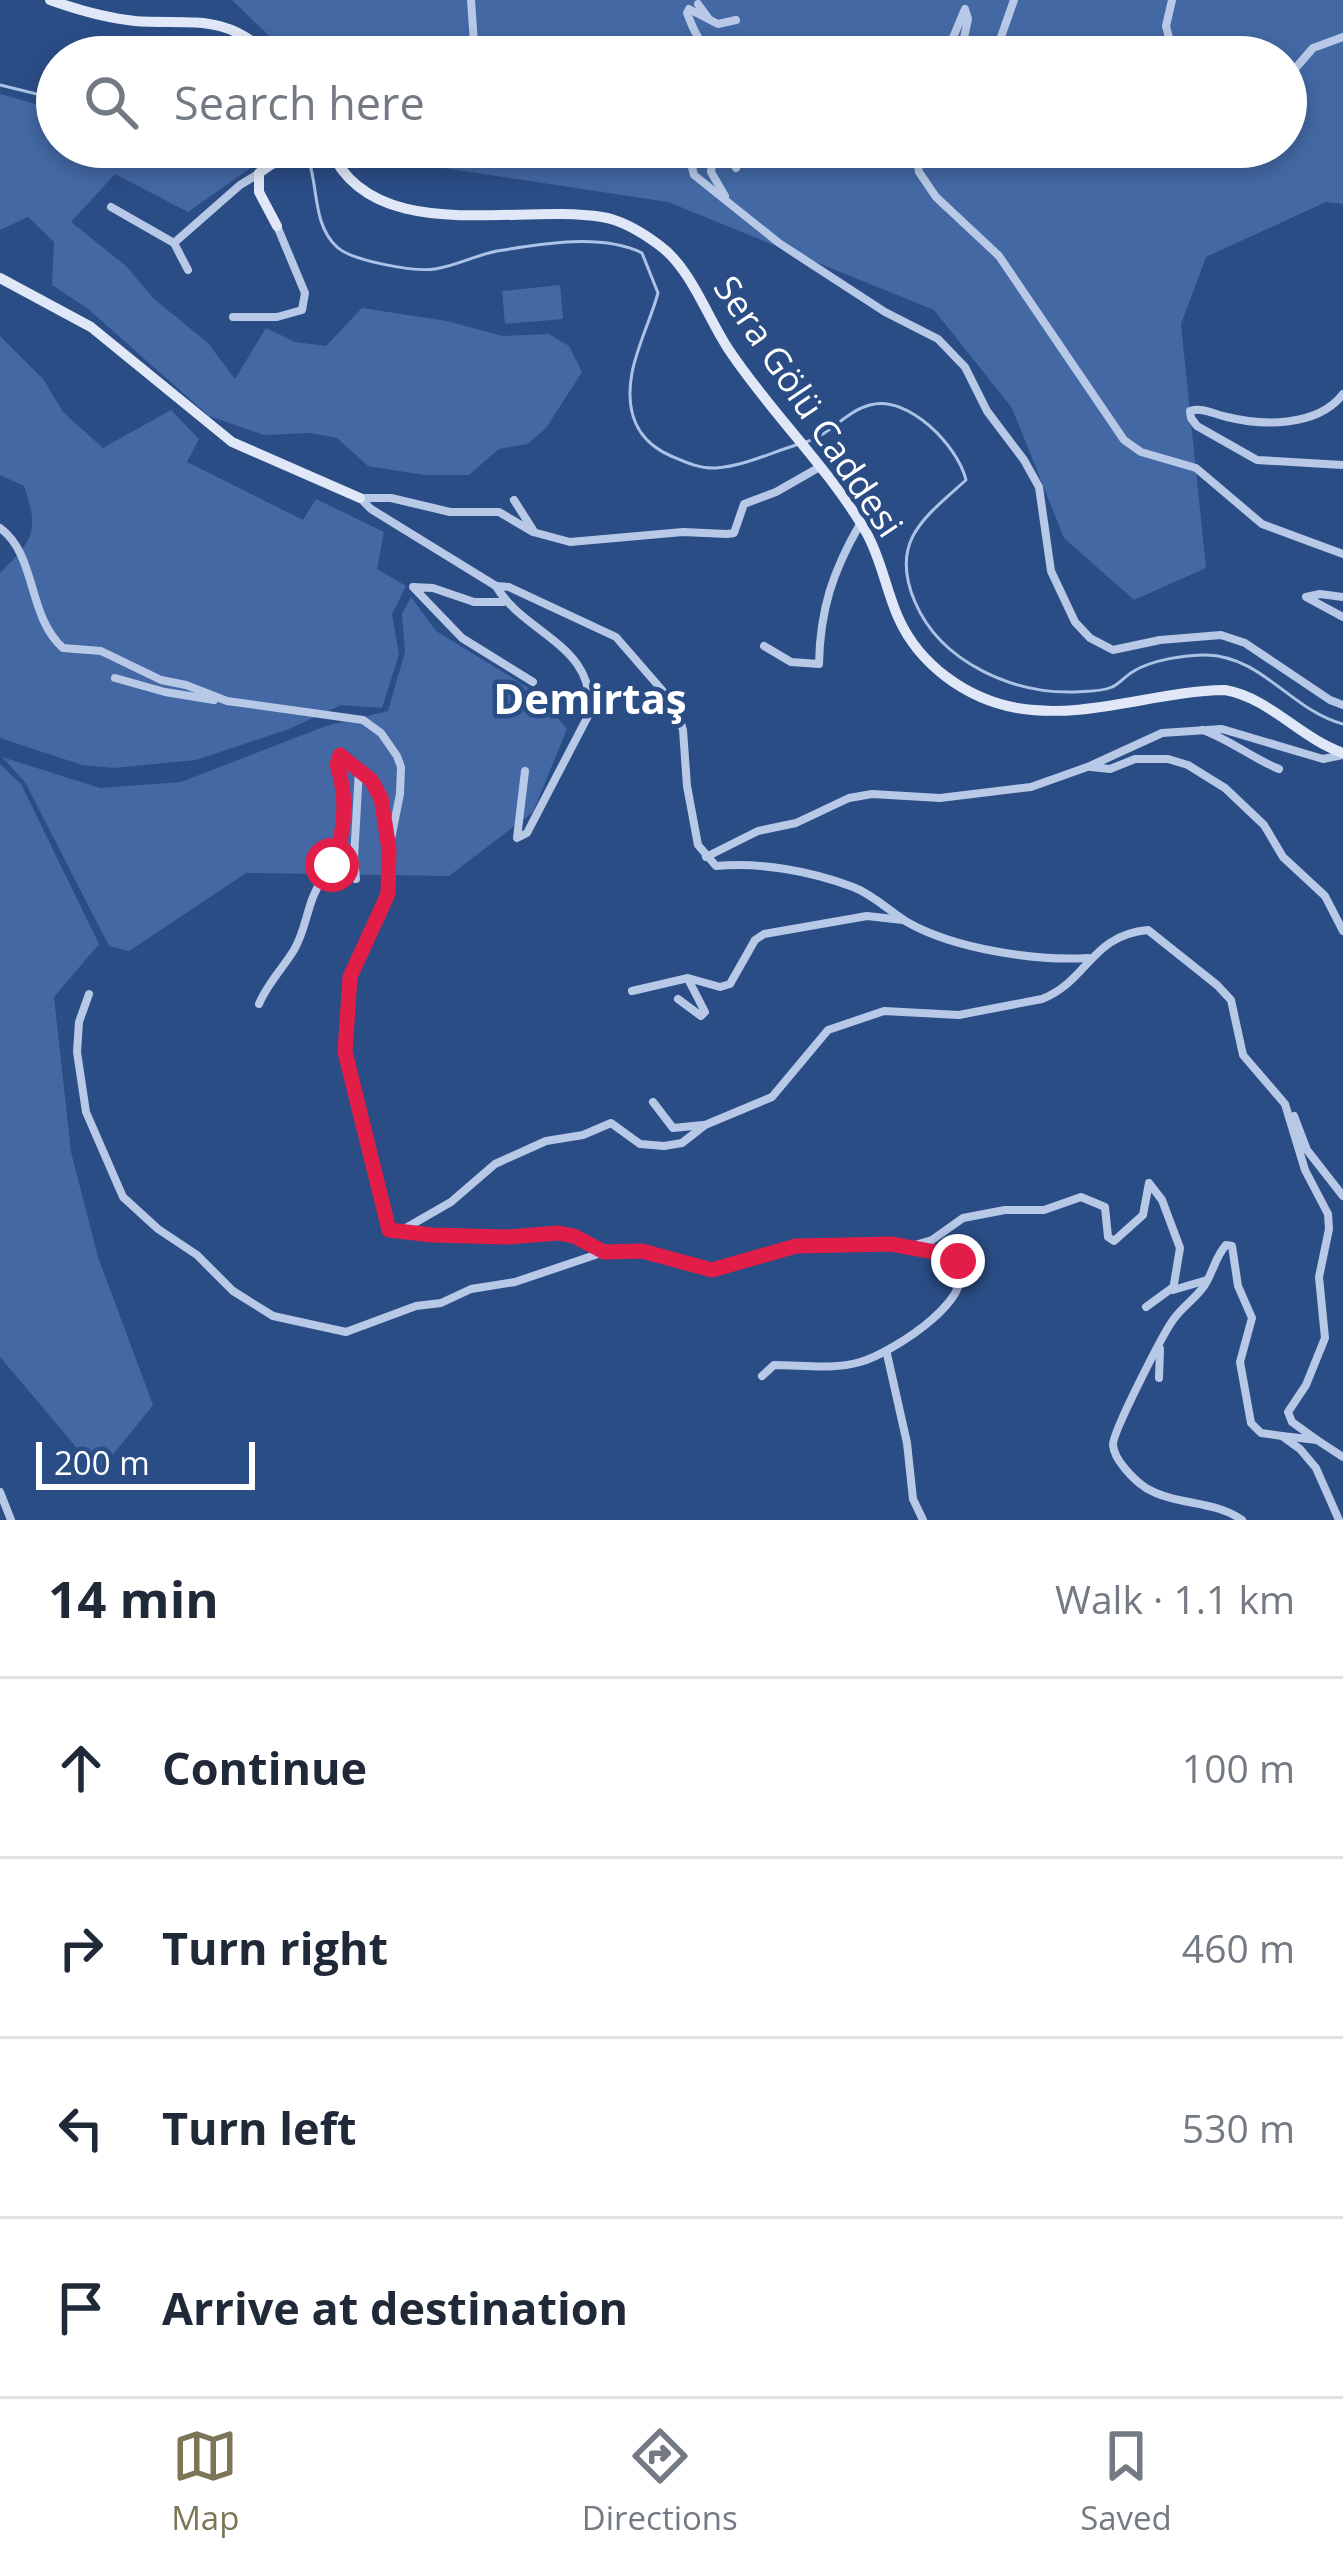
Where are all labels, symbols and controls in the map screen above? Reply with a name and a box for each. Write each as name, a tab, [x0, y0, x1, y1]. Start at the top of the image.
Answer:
search box	[36, 36, 1307, 168]
icon: search	[78, 69, 144, 135]
text: Search here	[174, 72, 425, 133]
street label: Sera Gölü Caddesi	[703, 266, 915, 546]
district label: Demirtaş	[493, 669, 687, 726]
route start	[305, 838, 359, 892]
route end	[931, 1234, 985, 1288]
scale bar	[36, 1436, 255, 1489]
text: 200 m	[54, 1440, 150, 1485]
text: 14 min	[48, 1563, 219, 1633]
text: Walk · 1.1 km	[1055, 1572, 1295, 1625]
icon: ahead	[48, 1735, 114, 1801]
text: Continue	[162, 1737, 367, 1798]
text: 100 m	[1182, 1741, 1295, 1794]
icon: right	[48, 1915, 114, 1981]
text: Turn right	[162, 1917, 388, 1978]
text: 460 m	[1182, 1921, 1295, 1974]
icon: left	[48, 2095, 114, 2161]
text: Turn left	[162, 2097, 357, 2158]
text: 530 m	[1182, 2101, 1295, 2154]
icon: arrive	[48, 2275, 114, 2341]
text: Arrive at destination	[162, 2277, 628, 2338]
tab: Map	[171, 2423, 239, 2540]
tab: Directions	[582, 2423, 738, 2540]
tab: Saved	[1080, 2423, 1172, 2540]

